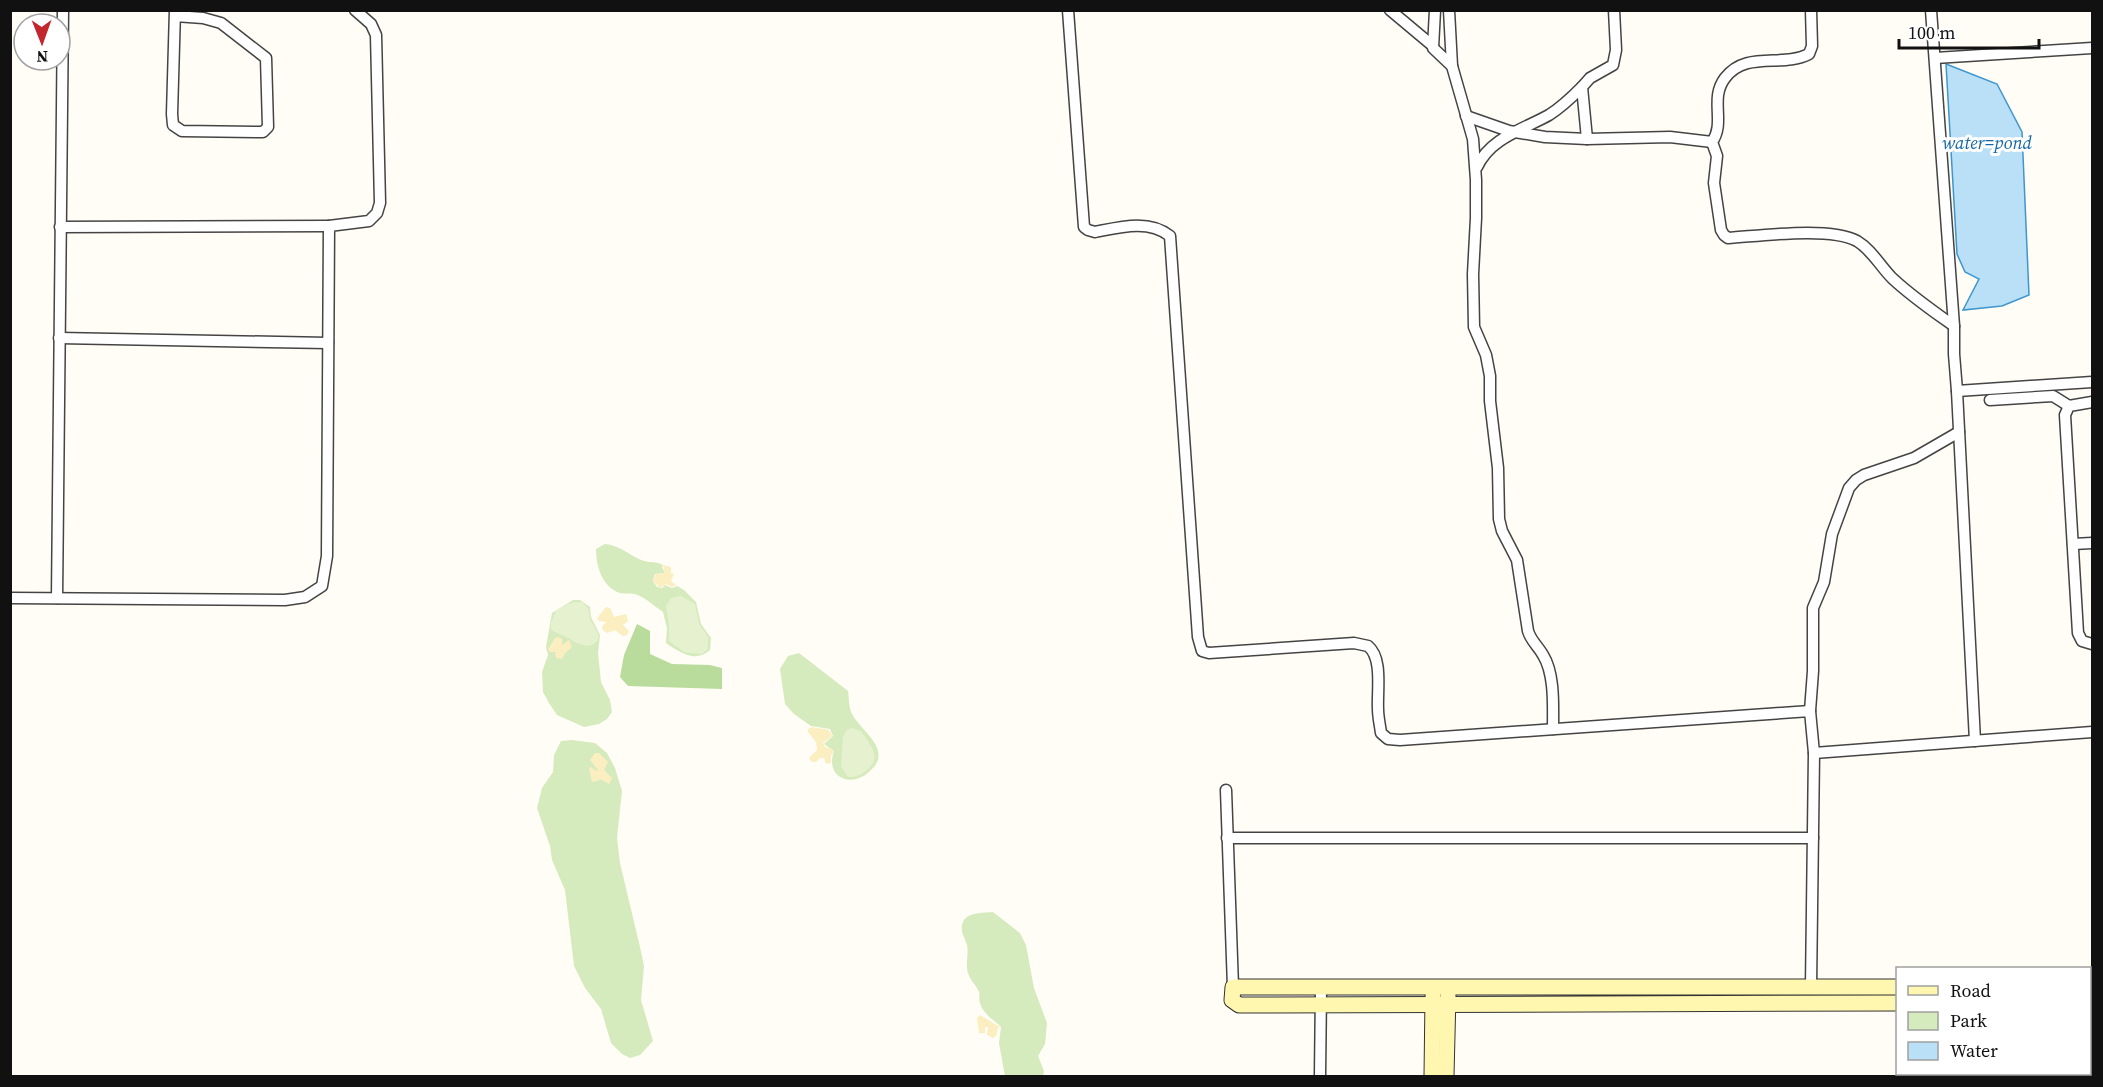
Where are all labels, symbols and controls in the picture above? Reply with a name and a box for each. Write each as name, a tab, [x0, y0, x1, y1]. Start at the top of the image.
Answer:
north arrow	[12, 12, 72, 72]
scale bar	[1899, 12, 2038, 50]
text: 100 m	[1908, 20, 1955, 45]
text: N	[36, 46, 48, 68]
water label: water=pond	[1942, 130, 2033, 155]
legend	[1896, 967, 2091, 1075]
text: Road	[1950, 978, 1991, 1003]
text: Park	[1950, 1008, 1987, 1033]
text: Water	[1950, 1038, 1998, 1063]

